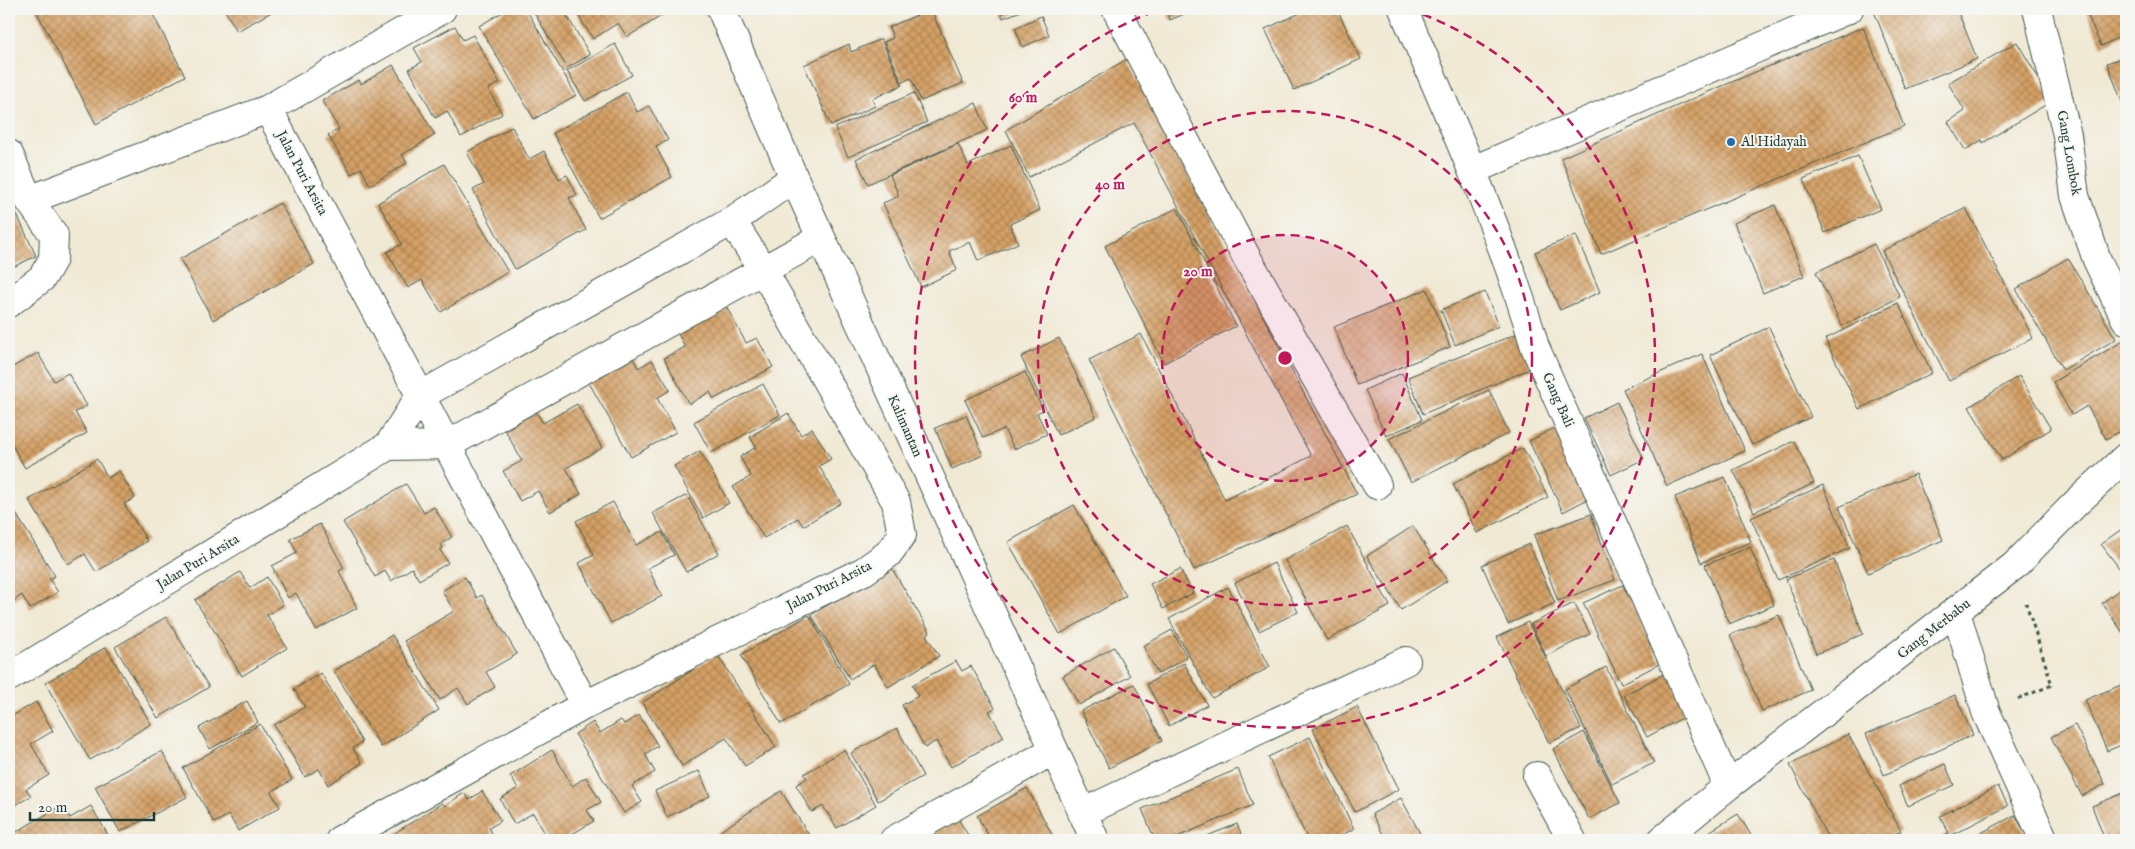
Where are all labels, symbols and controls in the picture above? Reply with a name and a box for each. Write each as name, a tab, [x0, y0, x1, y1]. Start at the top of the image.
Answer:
text: 60 m	[1009, 88, 1038, 107]
street label: Gang Lombok	[2053, 109, 2085, 197]
street label: Jalan Puri Arsita	[271, 126, 332, 219]
place label: Al Hidayah	[1740, 133, 1807, 151]
marker: Al Hidayah	[1725, 136, 1737, 148]
text: 40 m	[1095, 175, 1125, 194]
text: 20 m	[1183, 262, 1213, 281]
centre of rings	[1276, 349, 1294, 367]
street label: Gang Bali	[1538, 370, 1578, 430]
street label: Kalimantan	[883, 392, 927, 460]
street label: Jalan Puri Arsita	[152, 530, 243, 595]
street label: Jalan Puri Arsita	[782, 556, 875, 616]
street label: Gang Merbabu	[1894, 595, 1974, 663]
scale bar	[30, 789, 154, 821]
text: 20 m	[38, 798, 68, 817]

